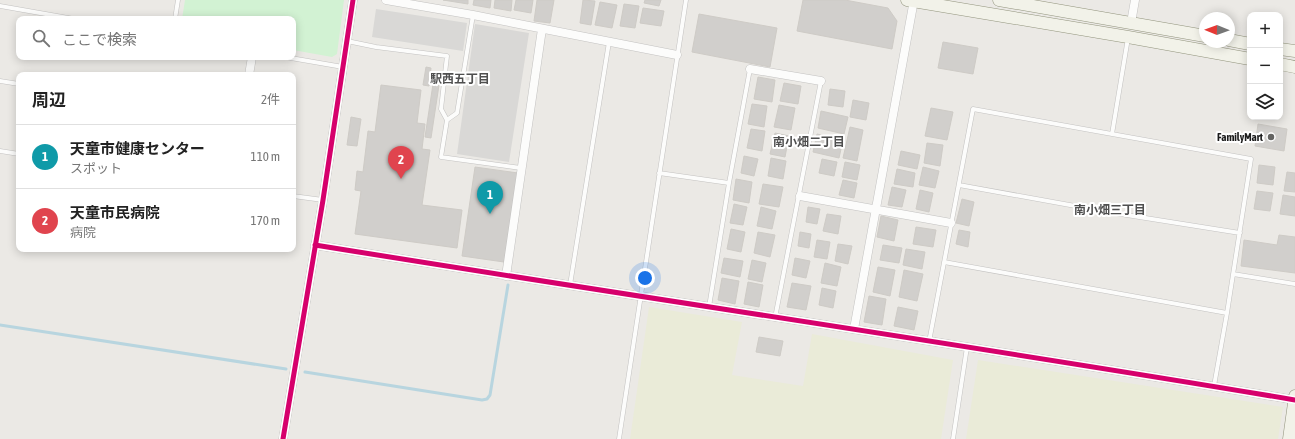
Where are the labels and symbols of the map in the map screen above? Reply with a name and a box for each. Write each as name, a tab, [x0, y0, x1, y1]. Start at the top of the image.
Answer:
north arrow	[1199, 12, 1235, 48]
district label: 駅西五丁目	[430, 72, 490, 86]
place label: FamilyMart	[1217, 131, 1264, 143]
marker: FamilyMart	[1266, 132, 1276, 142]
district label: 南小畑二丁目	[773, 135, 845, 149]
pin: 2	[388, 146, 414, 179]
pin: 1	[477, 181, 503, 214]
district label: 南小畑三丁目	[1074, 203, 1146, 217]
your location	[635, 268, 655, 288]

